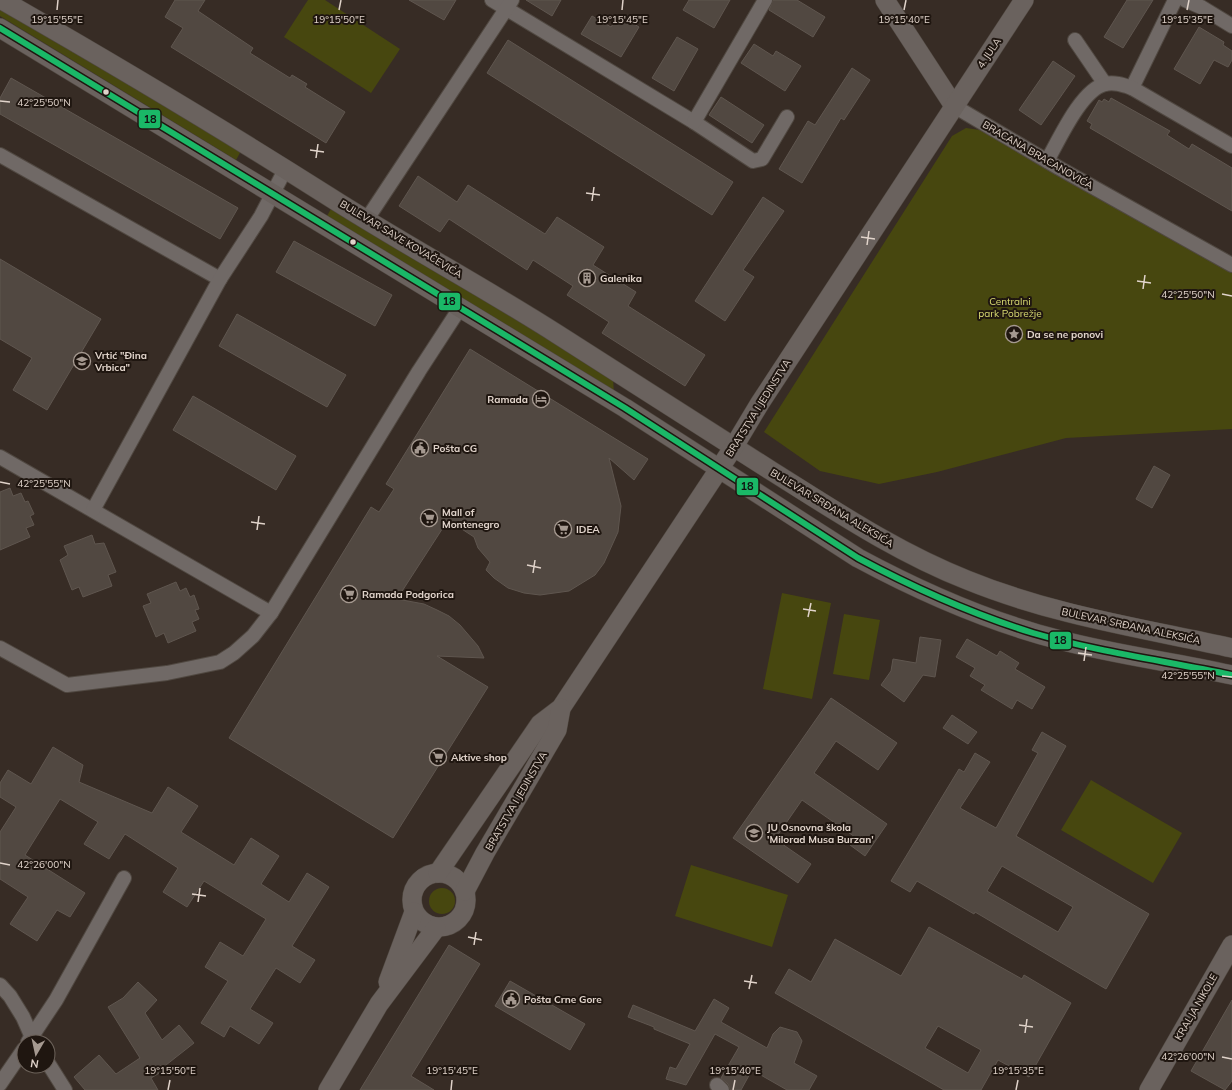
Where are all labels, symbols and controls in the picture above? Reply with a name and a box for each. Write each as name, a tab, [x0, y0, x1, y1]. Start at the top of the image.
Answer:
text: 19°15'55"E	[31, 13, 83, 26]
text: 19°15'50"E	[313, 13, 365, 26]
text: 19°15'45"E	[596, 13, 648, 26]
text: 19°15'40"E	[878, 13, 930, 26]
text: 19°15'35"E	[1161, 13, 1213, 26]
street label: 4. JULA	[974, 35, 1004, 71]
unlabelled marker	[101, 87, 111, 97]
text: 42°25'50"N	[17, 96, 71, 109]
line badge: 18	[138, 109, 161, 129]
text: 18	[143, 112, 157, 126]
street label: BRACANA BRACANOVIĆA	[980, 118, 1096, 192]
street label: BULEVAR SAVE KOVAČEVIĆA	[337, 197, 465, 281]
unlabelled marker	[348, 237, 358, 247]
building icon: Galenika	[577, 268, 597, 288]
place label: Galenika	[600, 272, 642, 285]
text: 42°25'50"N	[1161, 288, 1215, 301]
line badge: 18	[438, 292, 461, 311]
text: 18	[442, 294, 456, 308]
park label: Centralni park Pobrežje	[978, 295, 1042, 320]
place icon: Da se ne ponovi	[1004, 324, 1024, 344]
place label: Da se ne ponovi	[1027, 328, 1103, 341]
place label: Vrtić "Đina Vrbica"	[94, 349, 147, 374]
school or university icon: Vrtić "Đina Vrbica"	[72, 351, 92, 371]
street label: BRATSTVA I JEDINSTVA	[723, 356, 794, 459]
hotel icon: Ramada	[531, 389, 551, 409]
place label: Ramada	[487, 393, 528, 406]
public building icon: Pošta CG	[410, 438, 430, 458]
place label: Pošta CG	[433, 442, 477, 455]
street label: BULEVAR SRĐANA ALEKSIĆA	[768, 466, 897, 550]
text: 42°25'55"N	[17, 477, 71, 490]
line badge: 18	[736, 477, 759, 496]
text: 18	[740, 479, 754, 493]
place label: Mall of Montenegro	[442, 506, 499, 531]
supermarket icon: Mall of Montenegro	[419, 508, 439, 528]
supermarket icon: IDEA	[553, 519, 573, 539]
place label: IDEA	[576, 523, 600, 536]
supermarket icon: Ramada Podgorica	[339, 584, 359, 604]
place label: Ramada Podgorica	[362, 588, 454, 601]
street label: BULEVAR SRĐANA ALEKSIĆA	[1060, 605, 1202, 647]
line badge: 18	[1049, 631, 1072, 650]
text: 18	[1053, 633, 1067, 647]
text: 42°25'55"N	[1161, 669, 1215, 682]
supermarket icon: Aktive shop	[428, 747, 448, 767]
street label: BRATSTVA I JEDINSTVA	[482, 748, 550, 853]
place label: Aktive shop	[451, 751, 507, 764]
place label: JU Osnovna škola 'Milorad Musa Burzan'	[767, 821, 874, 846]
school or university icon: JU Osnovna škola 'Milorad Musa Burzan'	[744, 823, 764, 843]
text: 42°26'00"N	[17, 858, 71, 871]
street label: KRALJA NIKOLE	[1172, 971, 1220, 1043]
public building icon: Pošta Crne Gore	[501, 989, 521, 1009]
place label: Pošta Crne Gore	[524, 993, 602, 1006]
north arrow	[16, 1034, 56, 1074]
text: 42°26'00"N	[1161, 1050, 1215, 1063]
text: N	[29, 1056, 40, 1071]
text: 19°15'50"E	[144, 1064, 196, 1077]
text: 19°15'45"E	[426, 1064, 478, 1077]
text: 19°15'40"E	[709, 1064, 761, 1077]
text: 19°15'35"E	[992, 1064, 1044, 1077]

